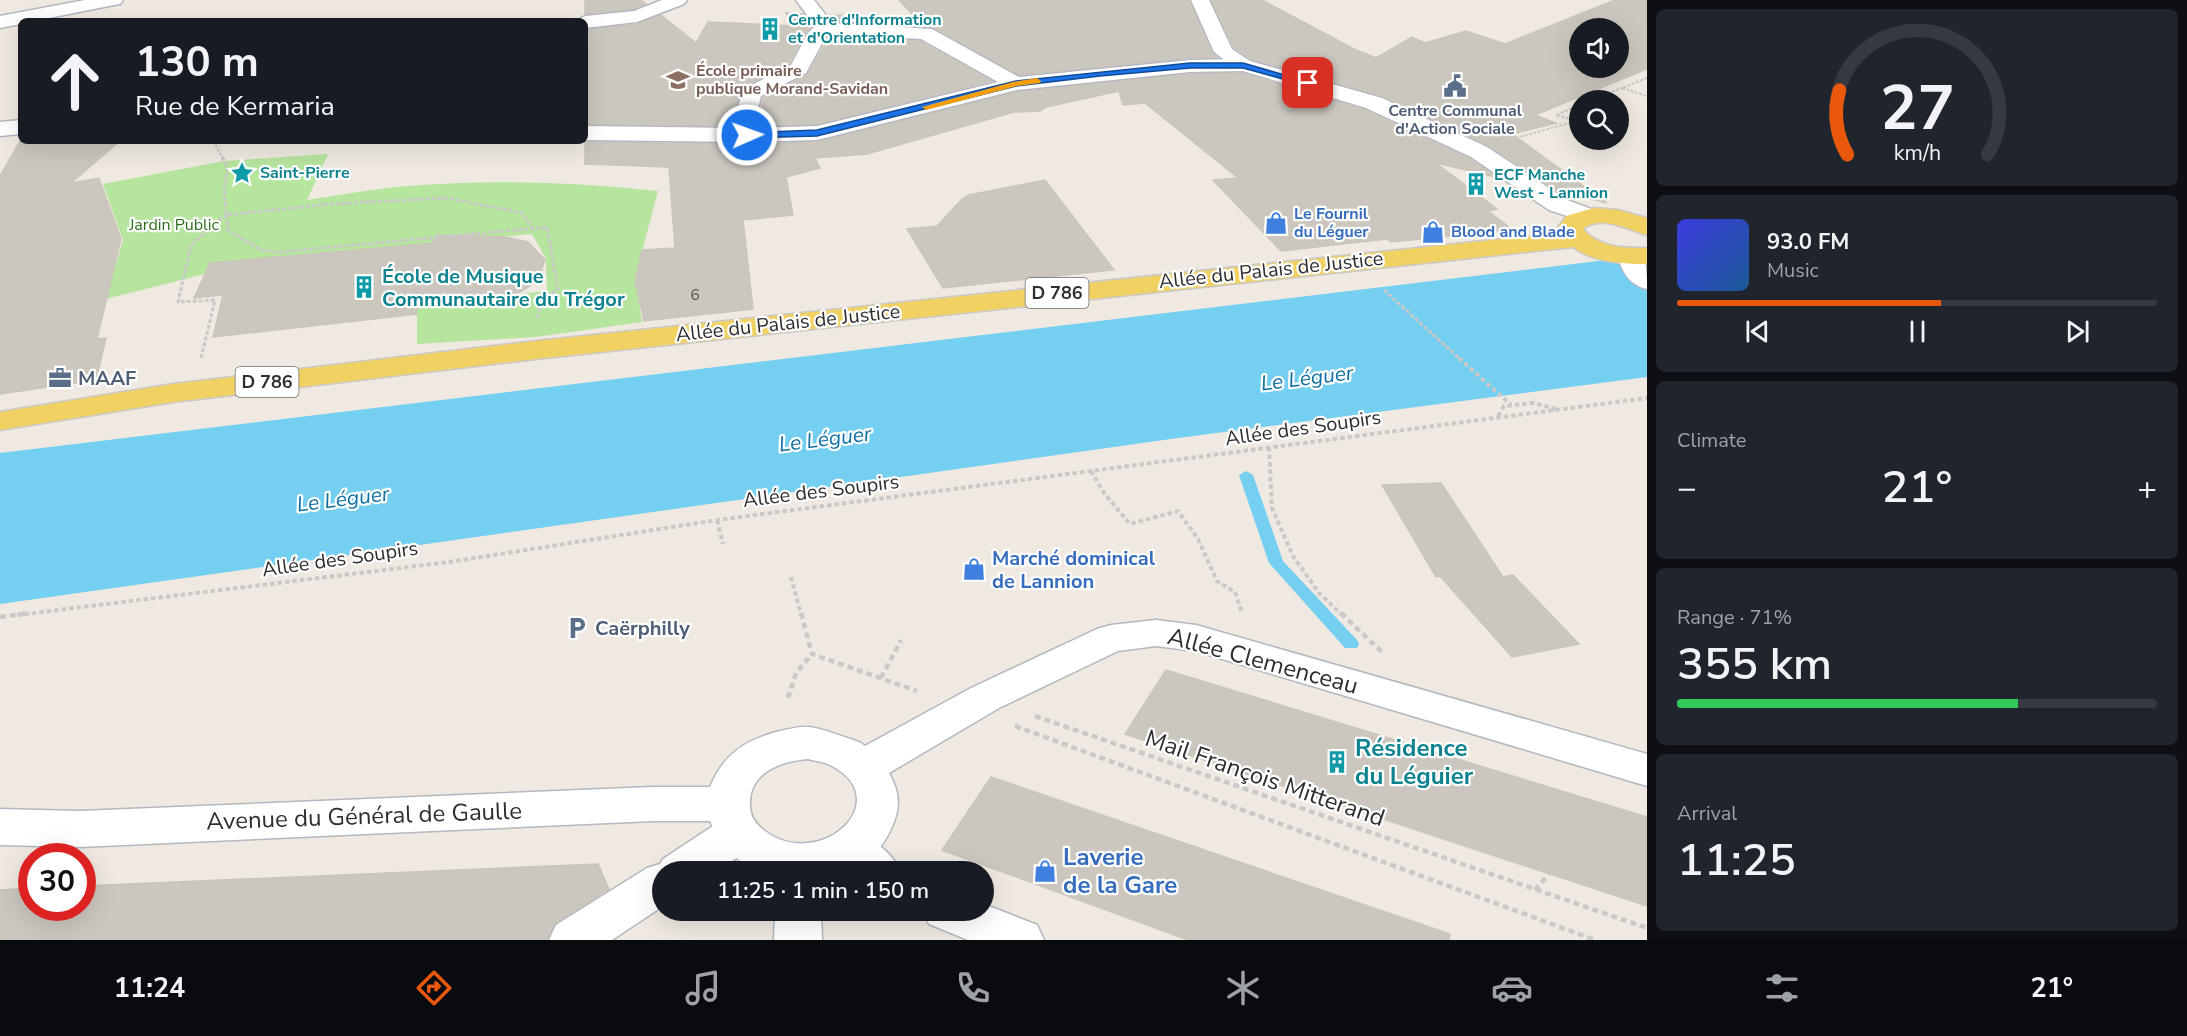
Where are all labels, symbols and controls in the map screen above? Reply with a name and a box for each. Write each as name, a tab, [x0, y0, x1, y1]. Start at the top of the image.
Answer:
place label: Centre d'Information et d'Orientation	[788, 9, 942, 49]
building icon: Centre d'Information et d'Orientation	[757, 16, 783, 42]
map controls	[1569, 18, 1629, 150]
button: sound	[1569, 18, 1629, 78]
text: 130 m	[135, 34, 259, 91]
icon: ahead	[36, 42, 114, 120]
pin	[1282, 57, 1333, 108]
place label: École primaire publique Morand-Savidan	[696, 60, 888, 100]
icon: arrive	[1291, 66, 1324, 99]
text: 27	[1880, 66, 1954, 151]
school or university icon: École primaire publique Morand-Savidan	[665, 67, 691, 93]
public building icon: Centre Communal d'Action Sociale	[1442, 73, 1468, 99]
text: Rue de Kermaria	[135, 88, 335, 125]
button: search	[1569, 90, 1629, 150]
place label: Centre Communal d'Action Sociale	[1388, 100, 1522, 140]
position arrow	[715, 103, 779, 167]
text: km/h	[1893, 138, 1941, 168]
place icon: Saint-Pierre	[229, 160, 255, 186]
place label: Saint-Pierre	[260, 162, 350, 184]
place label: ECF Manche West - Lannion	[1494, 164, 1608, 204]
building icon: ECF Manche West - Lannion	[1463, 171, 1489, 197]
place label: Le Fournil du Léguer	[1294, 203, 1369, 243]
shop icon: Le Fournil du Léguer	[1263, 210, 1289, 236]
park label: Jardin Public	[128, 214, 219, 236]
shop icon: Blood and Blade	[1420, 219, 1446, 245]
place label: Blood and Blade	[1451, 221, 1575, 243]
text: 93.0 FM	[1767, 227, 1849, 257]
street label: Allée du Palais de Justice	[1157, 245, 1385, 295]
text: Music	[1767, 257, 1819, 284]
place label: École de Musique Communautaire du Trégor	[382, 263, 625, 313]
building icon: École de Musique Communautaire du Trégor	[351, 274, 377, 300]
road number: D 786	[1026, 278, 1088, 308]
house number: 6	[690, 284, 700, 306]
street label: Allée du Palais de Justice	[674, 298, 902, 348]
icon: previous	[1741, 315, 1774, 348]
icon: pause	[1901, 315, 1934, 348]
icon: next	[2061, 315, 2094, 348]
water label: Le Léguer	[1259, 358, 1355, 398]
office icon: MAAF	[47, 365, 73, 391]
place label: MAAF	[78, 365, 136, 392]
road number: D 786	[236, 367, 298, 397]
street label: Allée des Soupirs	[1223, 404, 1383, 452]
water label: Le Léguer	[777, 419, 873, 459]
text: Climate	[1677, 427, 1746, 454]
text: 21°	[1882, 457, 1952, 518]
text: −	[1677, 466, 1697, 511]
text: +	[2137, 466, 2157, 511]
street label: Allée des Soupirs	[741, 468, 901, 514]
water label: Le Léguer	[295, 479, 391, 519]
street label: Allée des Soupirs	[260, 535, 420, 583]
place label: Marché dominical de Lannion	[992, 545, 1156, 595]
shop icon: Marché dominical de Lannion	[961, 556, 987, 582]
text: Range · 71%	[1677, 604, 1792, 631]
parking icon: Caërphilly	[564, 615, 590, 641]
place label: Caërphilly	[595, 615, 690, 642]
street label: Allée Clemenceau	[1164, 620, 1362, 702]
text: 355 km	[1677, 634, 1832, 695]
street label: Mail François Mitterand	[1141, 722, 1389, 834]
place label: Résidence du Léguier	[1355, 732, 1474, 792]
building icon: Résidence du Léguier	[1324, 749, 1350, 775]
street label: Avenue du Général de Gaulle	[206, 794, 522, 838]
text: Arrival	[1677, 800, 1737, 827]
text: 11:25	[1677, 830, 1796, 891]
place label: Laverie de la Gare	[1063, 841, 1177, 901]
speed limit sign: 30	[18, 843, 96, 921]
shop icon: Laverie de la Gare	[1032, 858, 1058, 884]
text: 11:25 · 1 min · 150 m	[717, 876, 929, 906]
icon: directions	[413, 967, 455, 1009]
icon: music	[682, 967, 724, 1009]
icon: phone	[952, 967, 994, 1009]
icon: climate	[1222, 967, 1264, 1009]
icon: car	[1491, 967, 1533, 1009]
icon: filters	[1761, 967, 1803, 1009]
text: 11:24	[114, 970, 185, 1007]
text: 21°	[2030, 970, 2073, 1007]

